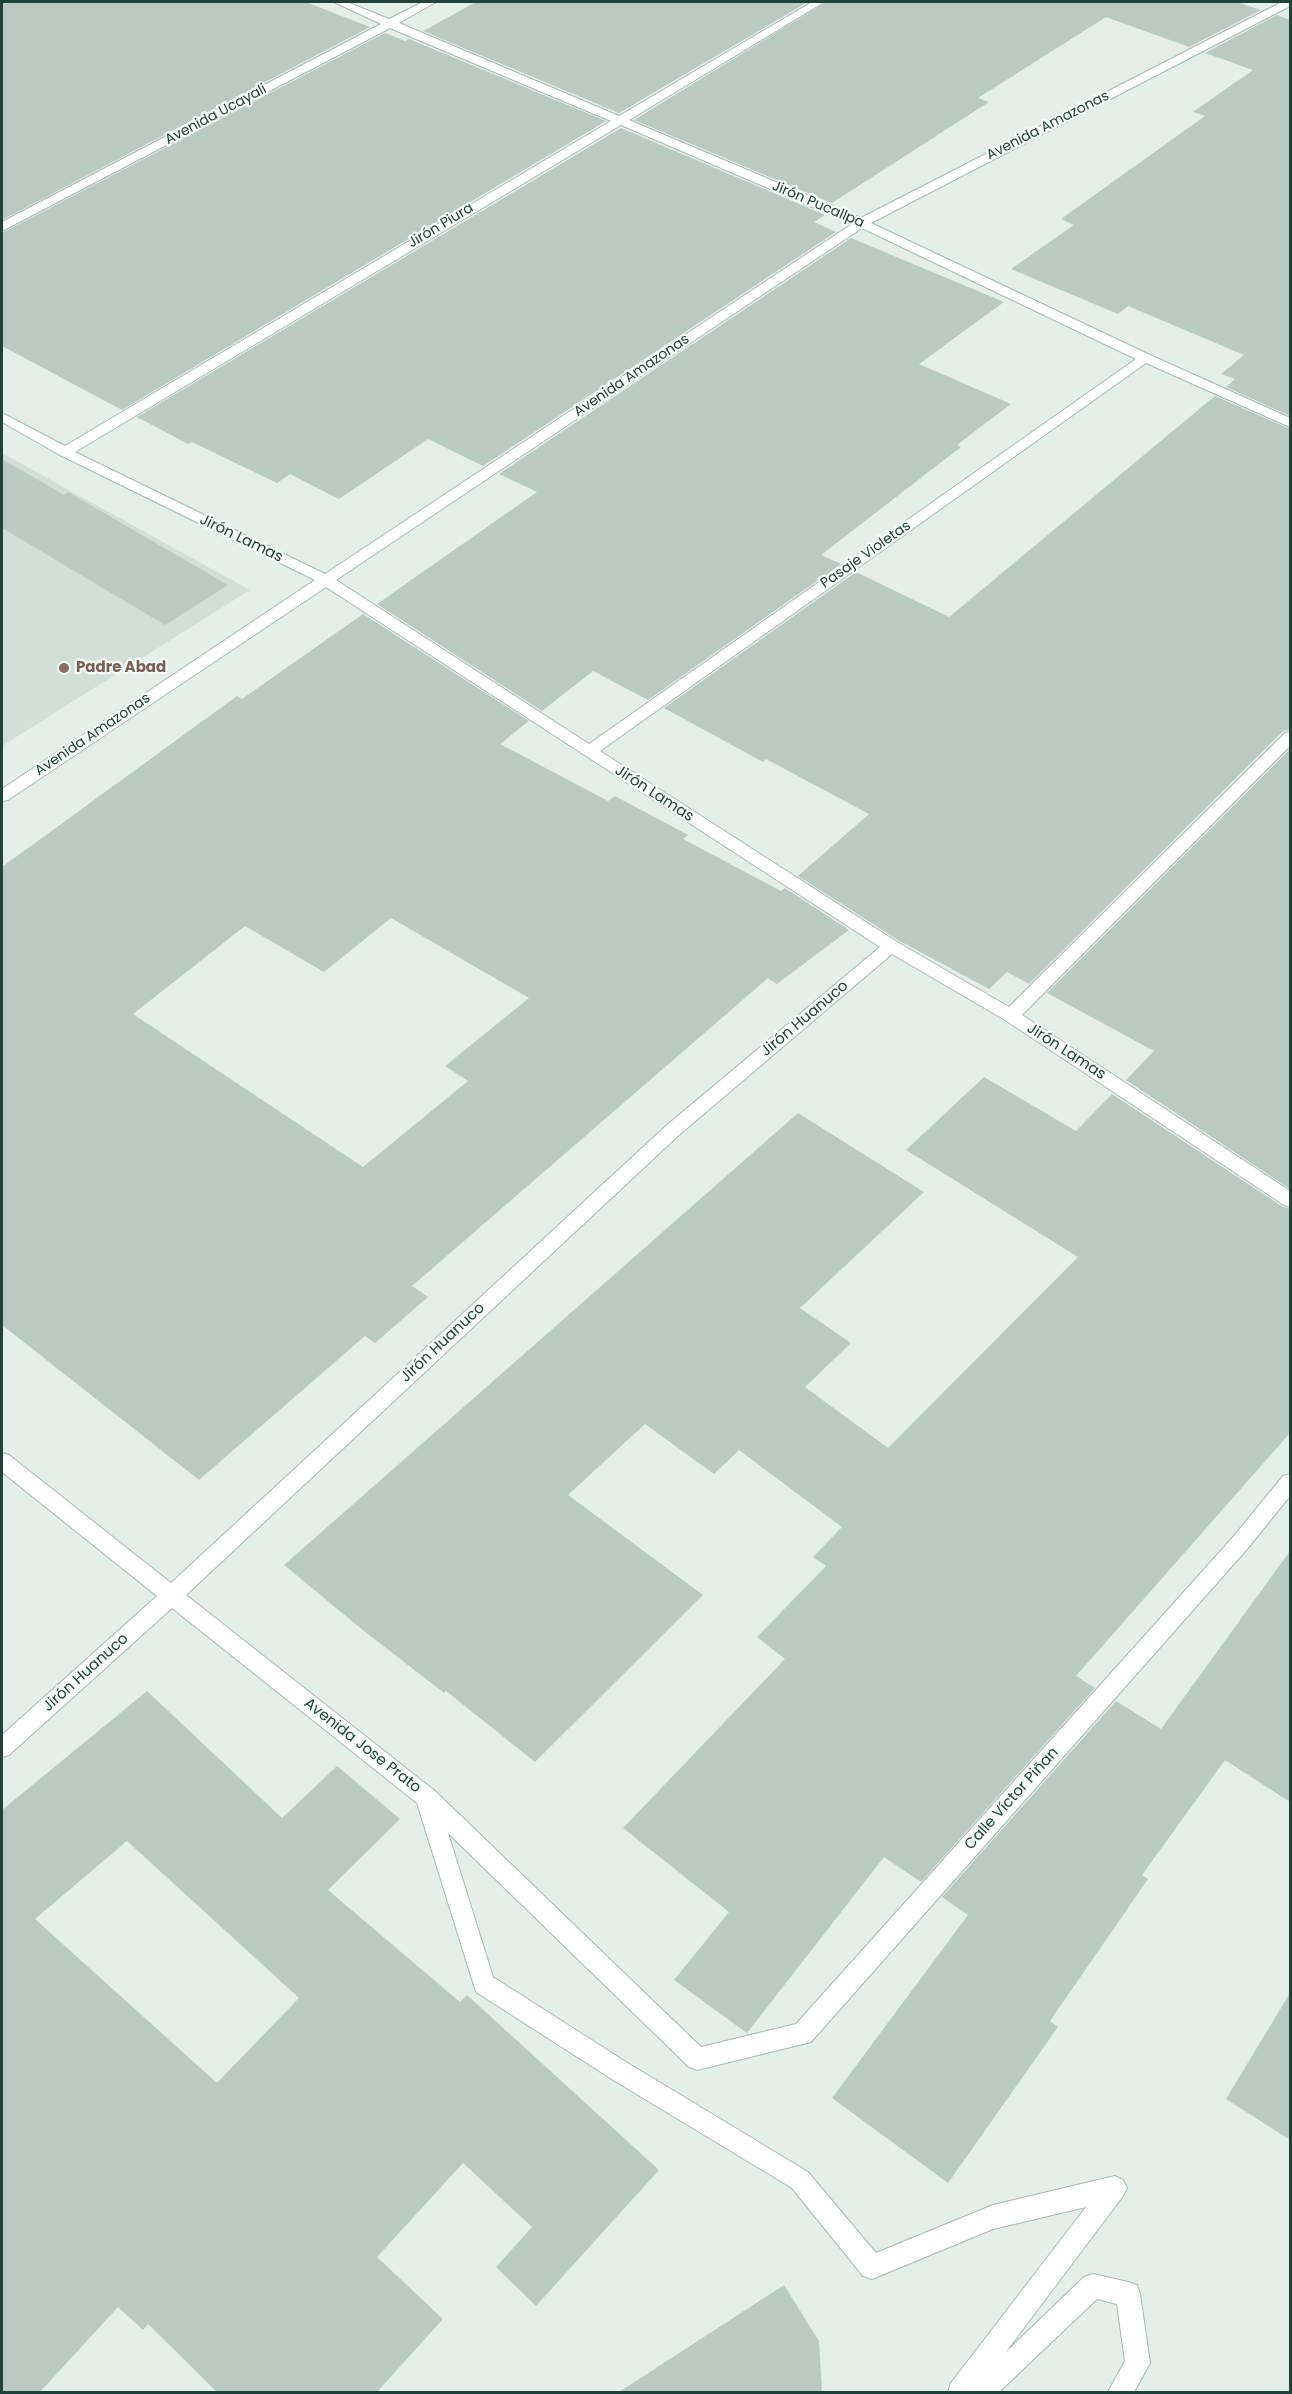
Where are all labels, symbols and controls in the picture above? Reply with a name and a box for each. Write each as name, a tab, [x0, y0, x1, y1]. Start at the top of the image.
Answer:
street label: Avenida Ucayali	[162, 81, 270, 149]
street label: Avenida Amazonas	[984, 88, 1112, 164]
street label: Jirón Pucallpa	[769, 178, 867, 232]
street label: Jirón Piura	[405, 200, 477, 252]
street label: Avenida Amazonas	[571, 331, 693, 421]
street label: Jirón Lamas	[196, 511, 286, 567]
street label: Pasaje Violetas	[818, 518, 914, 592]
place label: Padre Abad	[76, 659, 166, 677]
marker: Padre Abad	[57, 661, 71, 675]
street label: Avenida Amazonas	[32, 690, 154, 780]
street label: Jirón Lamas	[611, 762, 697, 826]
street label: Jirón Huanuco	[758, 977, 852, 1061]
street label: Jirón Lamas	[1023, 1020, 1109, 1084]
street label: Jirón Huanuco	[397, 1299, 489, 1387]
street label: Jirón Huanuco	[40, 1630, 132, 1716]
street label: Avenida Jose Prato	[300, 1695, 424, 1797]
street label: Calle Víctor Piñan	[961, 1744, 1063, 1854]

